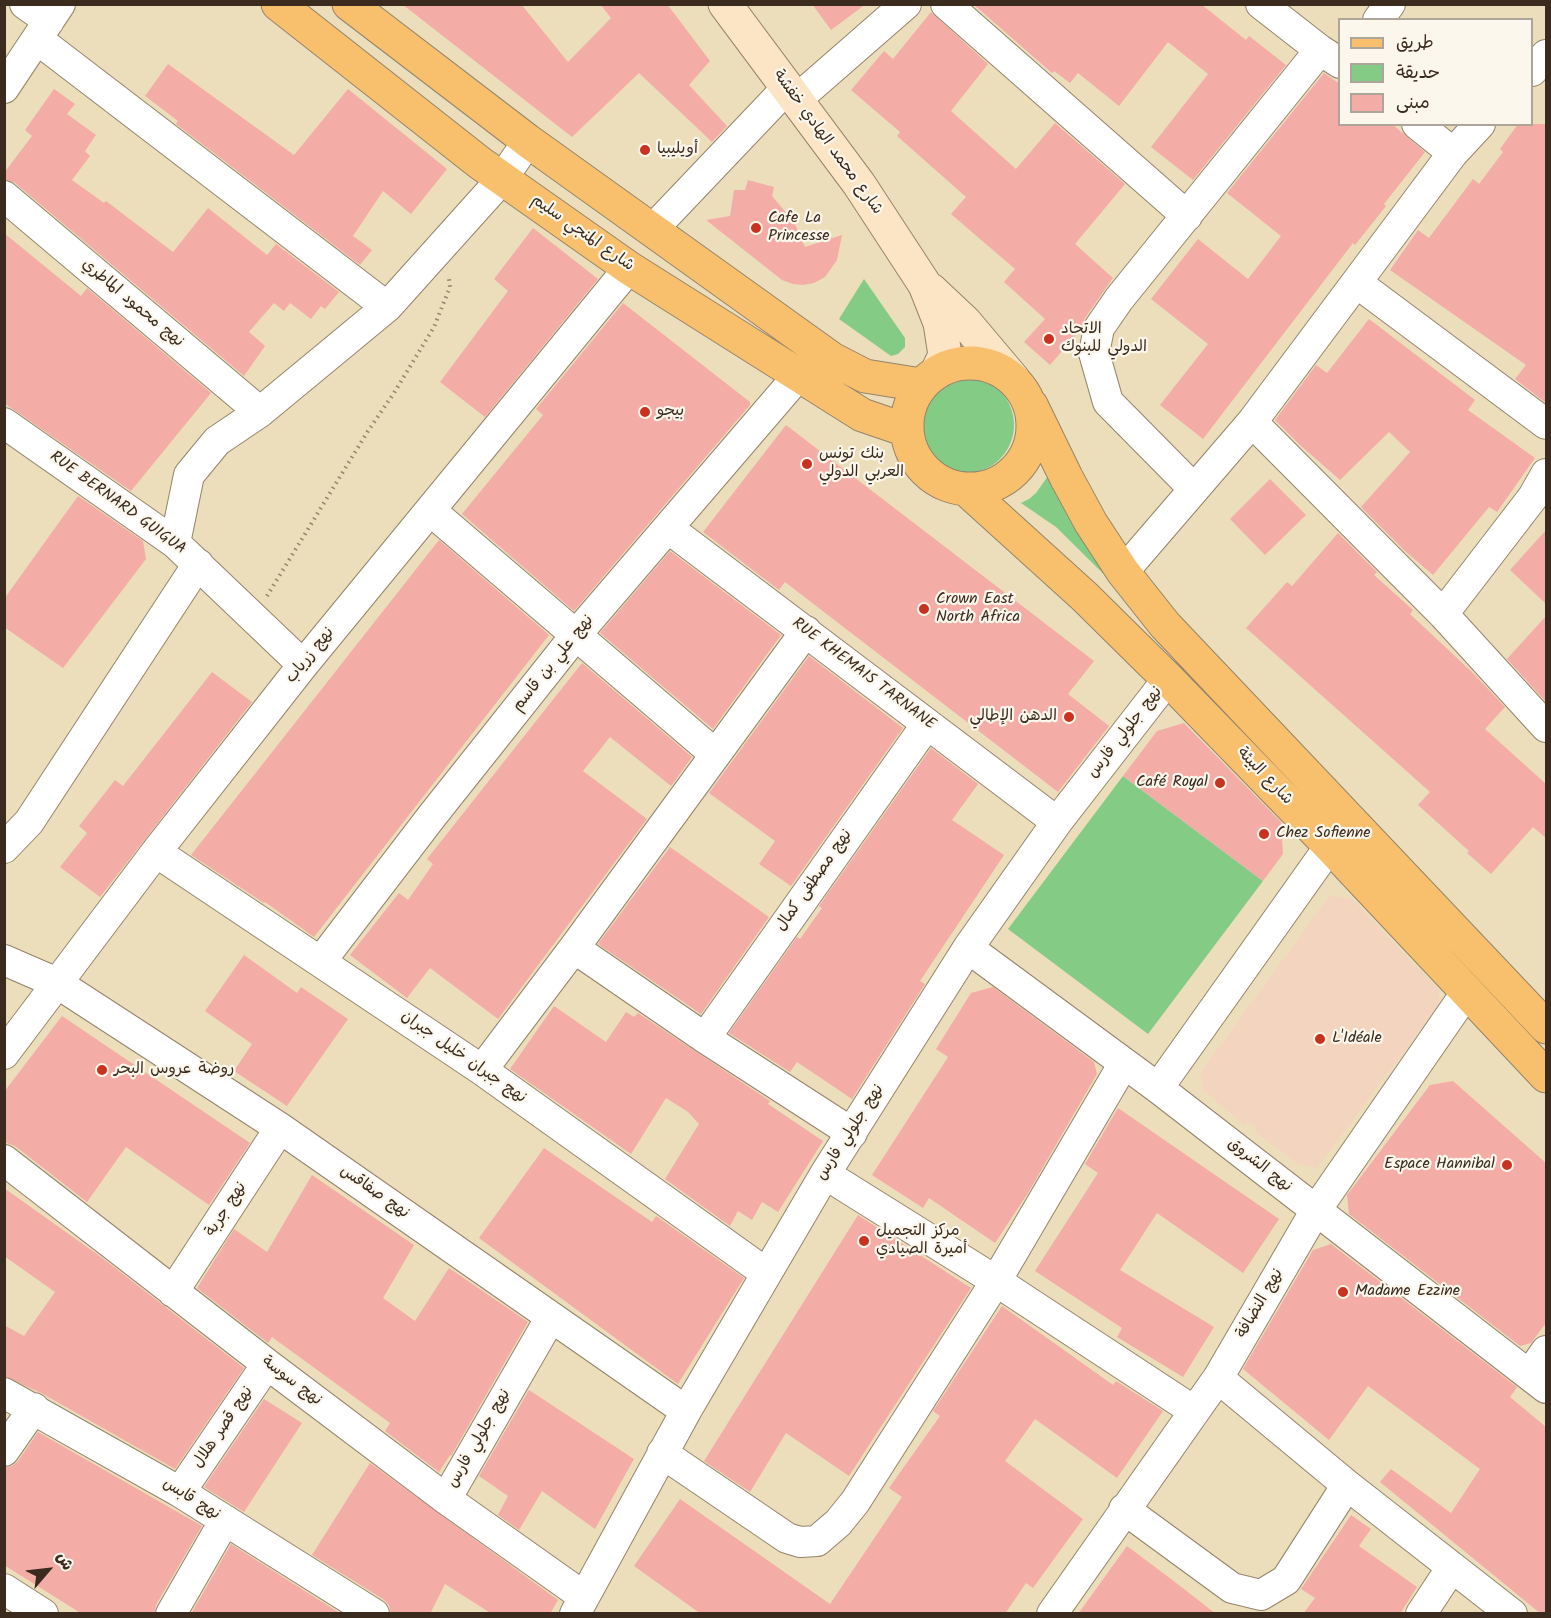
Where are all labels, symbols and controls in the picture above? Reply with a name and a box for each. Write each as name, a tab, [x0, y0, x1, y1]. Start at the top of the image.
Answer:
legend	[1338, 18, 1533, 126]
text: طريق	[1396, 29, 1434, 58]
text: حديقة	[1396, 59, 1440, 88]
street label: شارع محمد الهادي خفشة	[768, 67, 886, 219]
text: مبنى	[1396, 89, 1430, 118]
place label: أويليبيا	[657, 140, 698, 160]
marker: أويليبيا	[638, 143, 652, 157]
street label: شارع المنجي سليم	[527, 191, 637, 277]
place label: Cafe La Princesse	[768, 209, 829, 247]
marker: Cafe La Princesse	[749, 221, 763, 235]
street label: نهج محمود الماطري	[77, 256, 187, 352]
place label: الاتحاد الدولي للبنوك	[1061, 320, 1147, 358]
marker: الاتحاد الدولي للبنوك	[1042, 332, 1056, 346]
place label: بيجو	[657, 402, 684, 422]
marker: بيجو	[638, 405, 652, 419]
place label: بنك تونس العربي الدولي	[819, 445, 904, 483]
street label: RUE BERNARD GUIGUA	[45, 448, 189, 560]
marker: بنك تونس العربي الدولي	[800, 457, 814, 471]
place label: Crown East North Africa	[936, 590, 1020, 628]
marker: Crown East North Africa	[917, 602, 931, 616]
street label: نهج علي بن قاسم	[509, 612, 599, 716]
street label: RUE KHEMAIS TARNANE	[787, 615, 939, 735]
street label: نهج زرياب	[283, 624, 339, 688]
street label: نهج جلولي فارس	[1084, 684, 1168, 782]
place label: الدهن الإطالي	[969, 707, 1057, 727]
marker: الدهن الإطالي	[1062, 710, 1076, 724]
street label: شارع البيئة	[1232, 744, 1296, 810]
place label: Café Royal	[1136, 773, 1208, 793]
marker: Café Royal	[1213, 776, 1227, 790]
place label: Chez Sofienne	[1276, 824, 1370, 844]
street label: نهج مصطفى كمال	[773, 826, 857, 936]
marker: Chez Sofienne	[1257, 827, 1271, 841]
street label: نهج جبران خليل جبران	[397, 1008, 529, 1108]
place label: L'Idéale	[1332, 1029, 1382, 1049]
marker: L'Idéale	[1313, 1032, 1327, 1046]
place label: روضة عروس البحر	[114, 1060, 234, 1080]
marker: روضة عروس البحر	[95, 1063, 109, 1077]
street label: نهج جلولي فارس	[813, 1081, 889, 1185]
street label: نهج الشروق	[1223, 1135, 1295, 1197]
place label: Espace Hannibal	[1384, 1155, 1495, 1175]
marker: Espace Hannibal	[1500, 1158, 1514, 1172]
street label: نهج صفاقس	[336, 1162, 412, 1224]
street label: نهج جربة	[202, 1179, 252, 1241]
place label: مركز التجميل أميرة الصيادي	[876, 1222, 967, 1260]
marker: مركز التجميل أميرة الصيادي	[857, 1234, 871, 1248]
street label: نهج النضافة	[1233, 1266, 1289, 1342]
place label: Madame Ezzine	[1355, 1282, 1460, 1302]
marker: Madame Ezzine	[1336, 1285, 1350, 1299]
street label: نهج سوسة	[257, 1353, 325, 1411]
street label: نهج قصر هلال	[190, 1383, 258, 1473]
street label: نهج جلولي فارس	[444, 1386, 516, 1492]
street label: نهج قابس	[159, 1475, 223, 1525]
north arrow	[18, 1540, 78, 1600]
text: ش	[49, 1548, 80, 1575]

